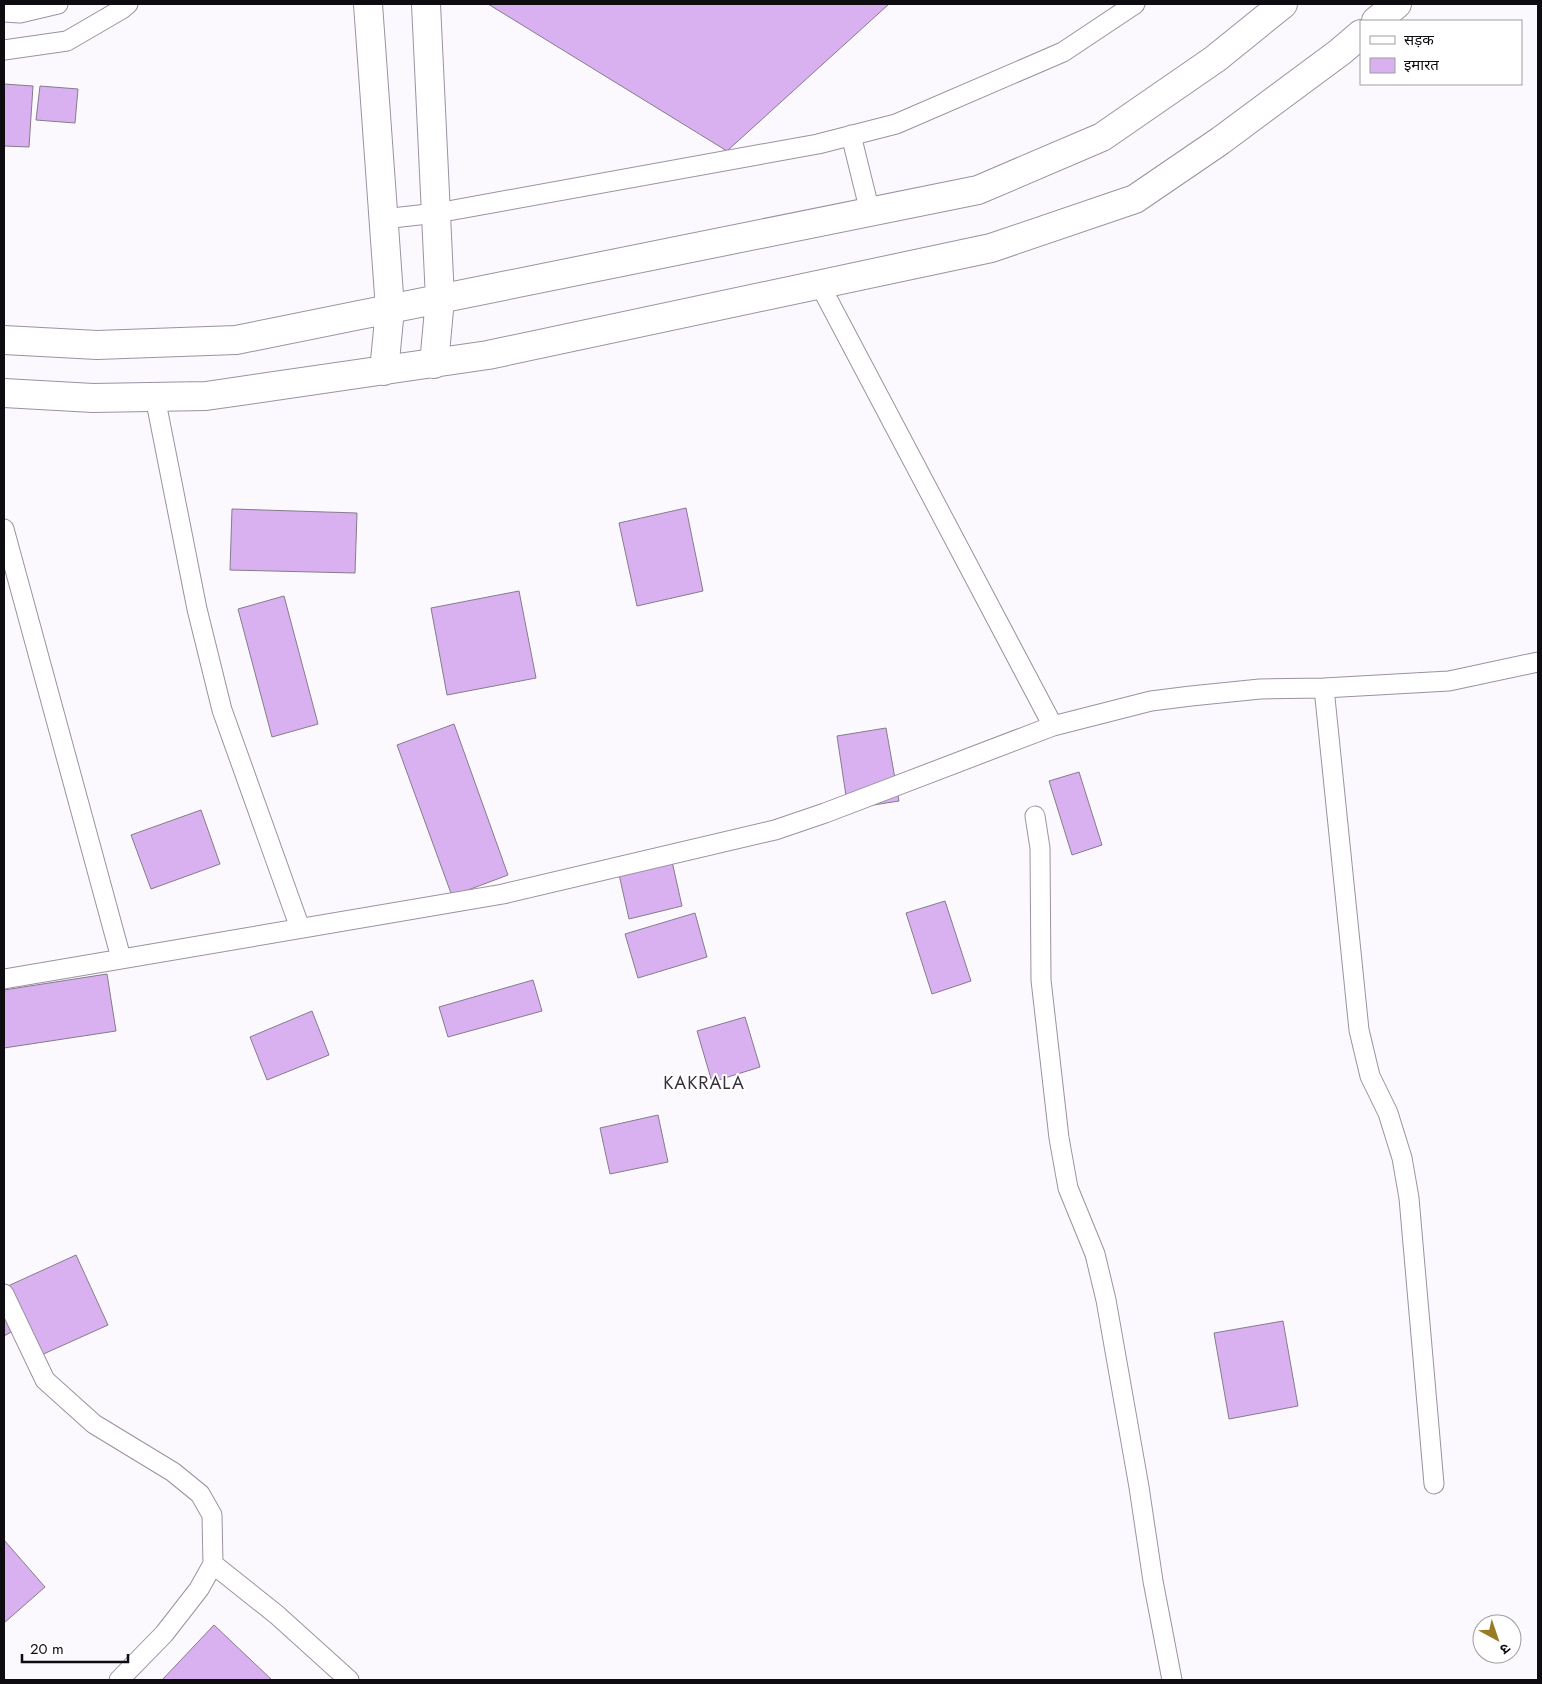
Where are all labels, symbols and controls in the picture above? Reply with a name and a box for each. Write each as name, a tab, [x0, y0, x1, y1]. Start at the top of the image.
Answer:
legend	[1360, 20, 1522, 85]
text: सड़क	[1404, 29, 1434, 51]
text: इमारत	[1404, 54, 1439, 76]
district label: KAKRALA	[663, 1070, 745, 1096]
north arrow	[1472, 1614, 1522, 1664]
scale bar	[22, 1632, 129, 1664]
text: 20 m	[30, 1638, 64, 1660]
text: उ	[1495, 1639, 1515, 1660]

